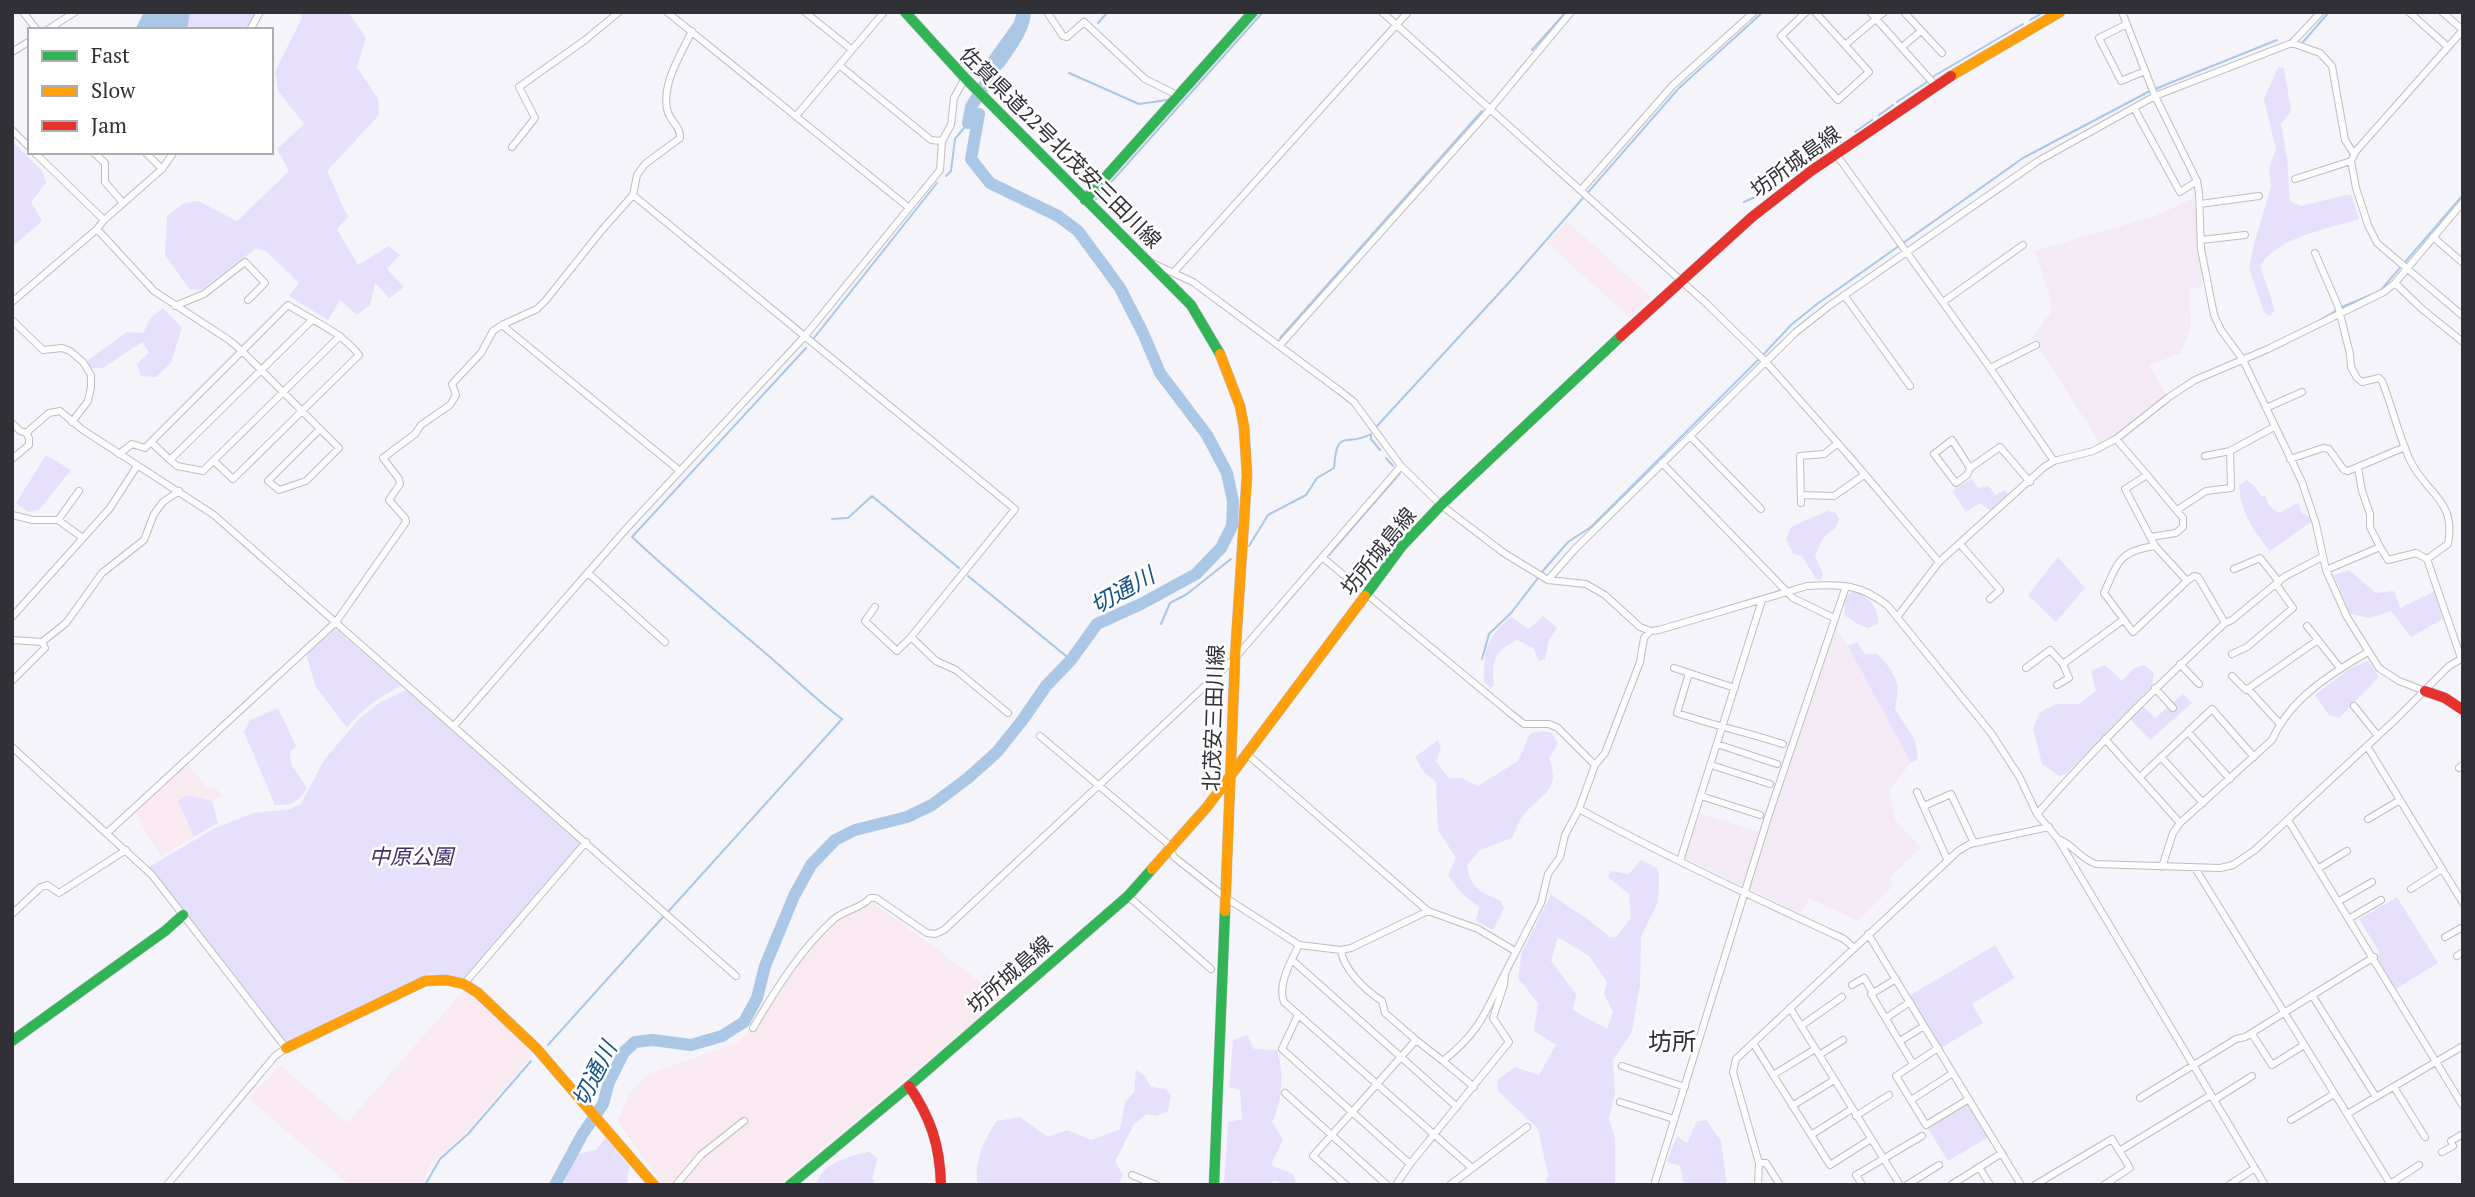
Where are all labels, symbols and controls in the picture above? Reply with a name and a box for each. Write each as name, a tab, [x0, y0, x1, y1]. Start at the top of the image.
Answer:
legend	[28, 28, 273, 154]
street label: 佐賀県道22号北茂安三田川線	[954, 40, 1168, 254]
text: Fast	[91, 41, 130, 69]
text: Slow	[91, 76, 136, 104]
text: Jam	[91, 111, 127, 139]
street label: 坊所城島線	[1744, 119, 1846, 203]
street label: 坊所城島線	[1334, 501, 1422, 601]
water label: 切通川	[1084, 558, 1162, 620]
street label: 北茂安三田川線	[1196, 644, 1230, 792]
park label: 中原公園	[369, 842, 456, 870]
street label: 坊所城島線	[960, 929, 1058, 1019]
district label: 坊所	[1648, 1025, 1696, 1057]
water label: 切通川	[565, 1034, 625, 1112]

